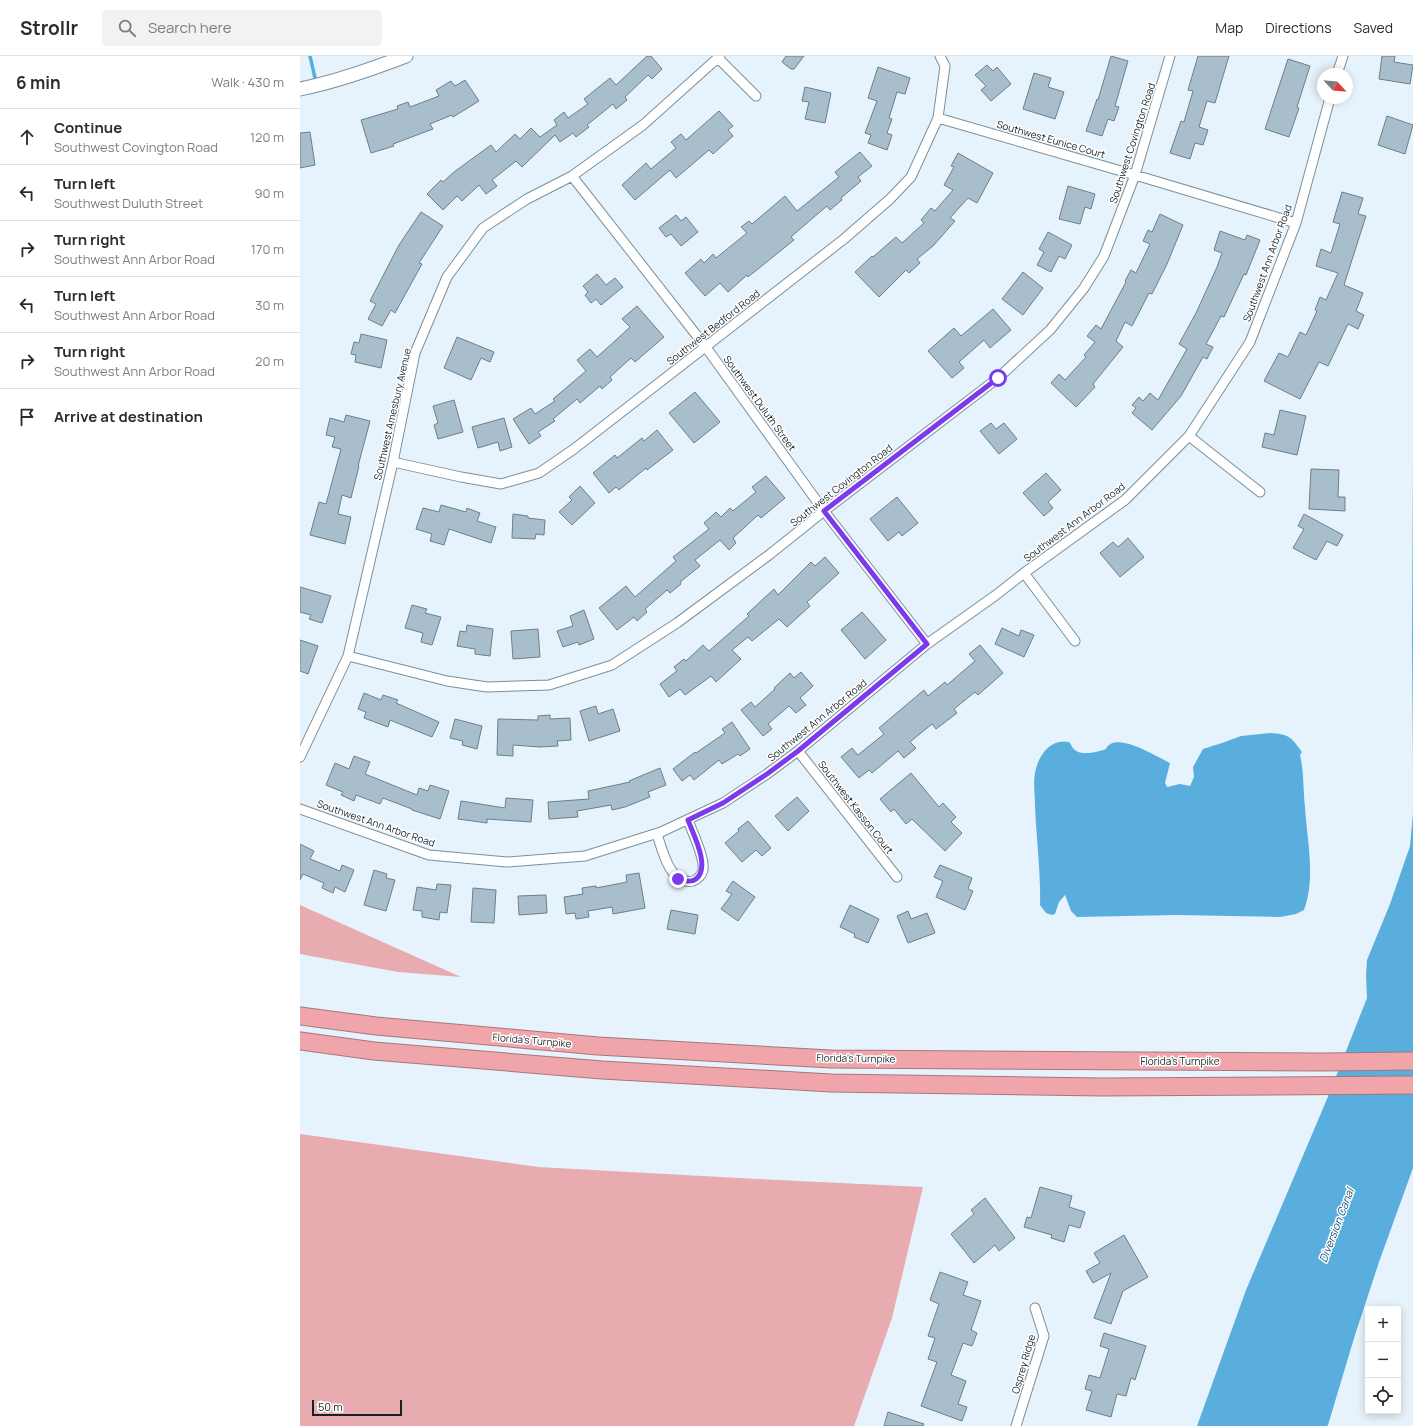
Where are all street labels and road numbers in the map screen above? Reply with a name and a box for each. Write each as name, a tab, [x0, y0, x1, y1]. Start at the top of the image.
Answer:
street label: Southwest Covington Road	[1106, 81, 1158, 205]
street label: Southwest Eunice Court	[995, 117, 1107, 161]
street label: Southwest Ann Arbor Road	[1239, 202, 1295, 324]
street label: Southwest Bedford Road	[663, 286, 763, 368]
street label: Southwest Amesbury Avenue	[370, 346, 414, 482]
street label: Southwest Duluth Street	[721, 352, 799, 454]
street label: Southwest Covington Road	[787, 441, 895, 529]
street label: Southwest Ann Arbor Road	[1020, 479, 1128, 565]
street label: Southwest Ann Arbor Road	[764, 676, 870, 764]
street label: Southwest Kasson Court	[815, 757, 897, 857]
street label: Southwest Ann Arbor Road	[315, 796, 437, 850]
street label: Florida's Turnpike	[492, 1030, 572, 1050]
street label: Florida's Turnpike	[816, 1050, 896, 1066]
street label: Florida's Turnpike	[1141, 1054, 1220, 1068]
street label: Osprey Ridge	[1008, 1332, 1038, 1395]

